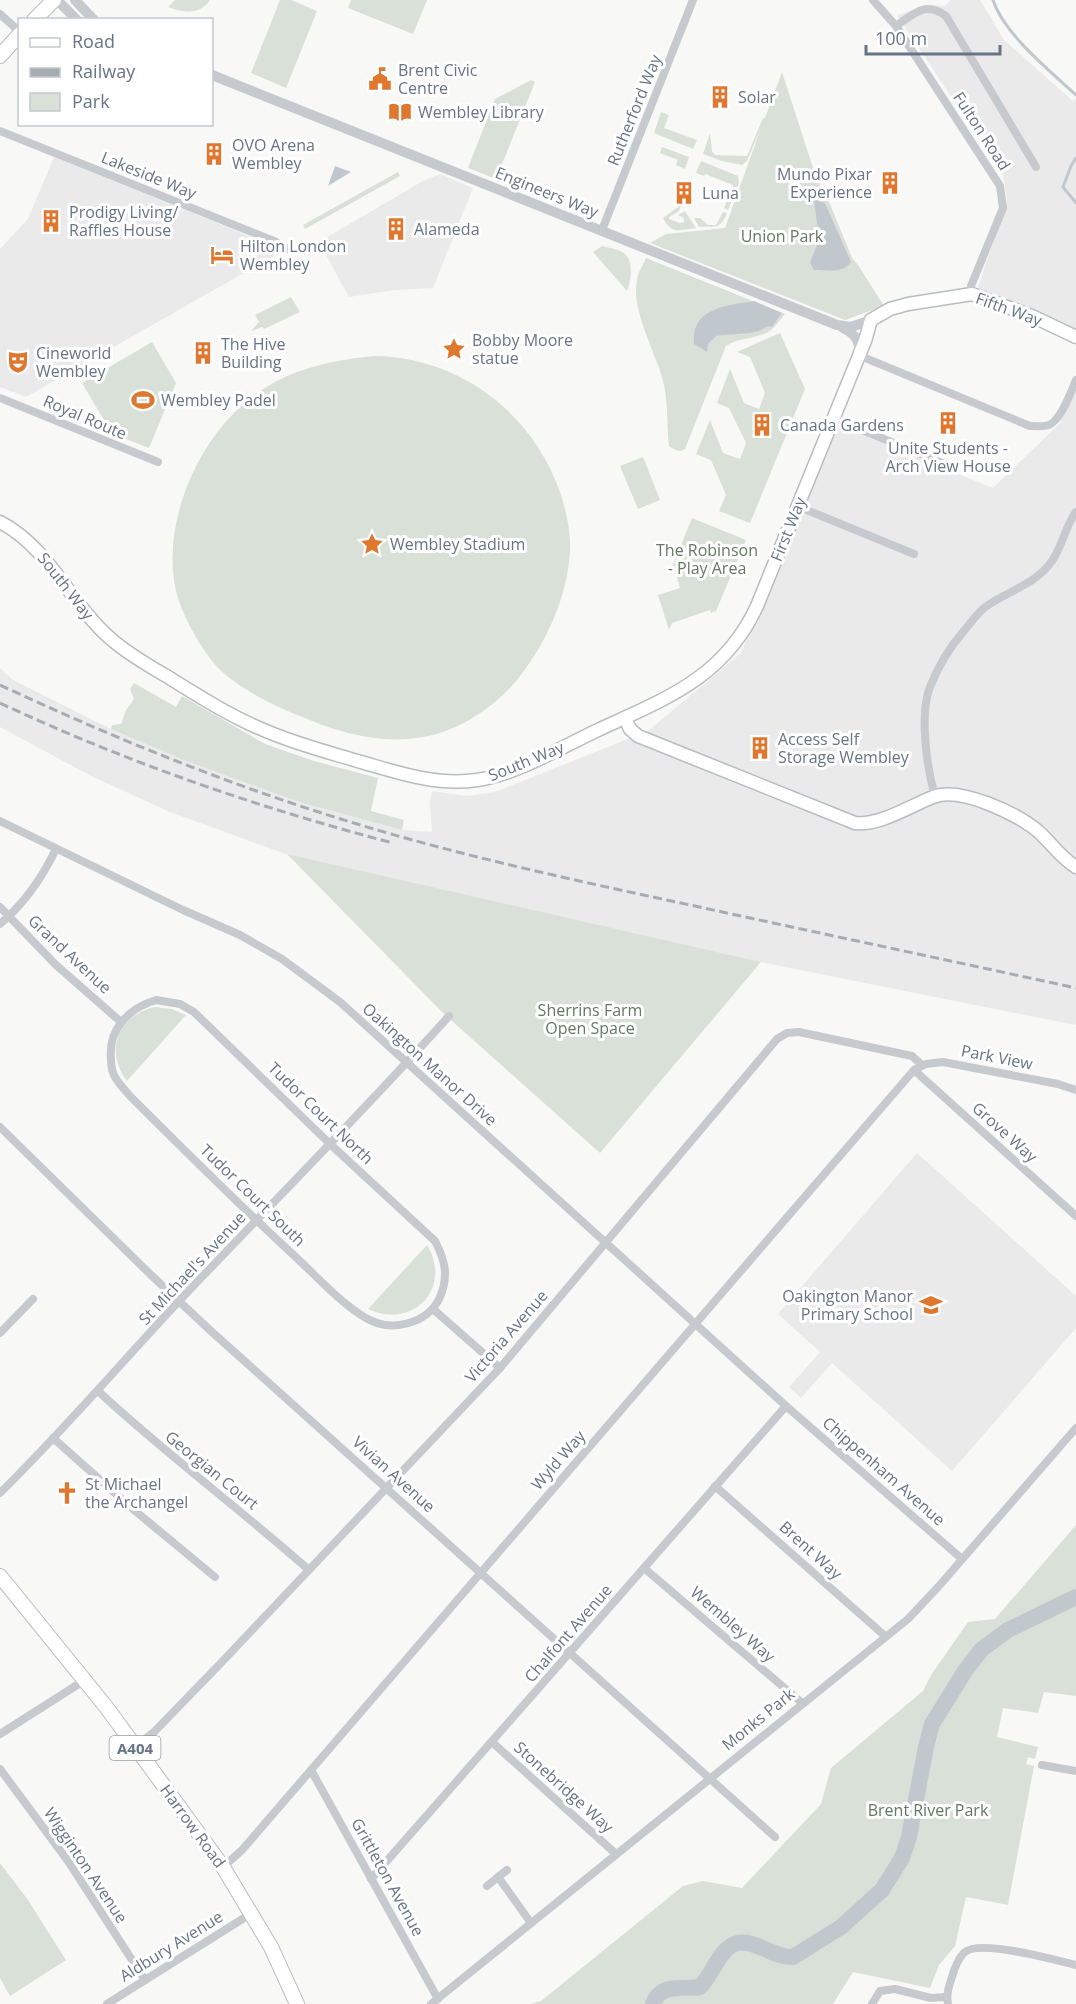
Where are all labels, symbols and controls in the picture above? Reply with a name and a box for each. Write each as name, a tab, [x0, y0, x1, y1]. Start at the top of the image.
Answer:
legend	[18, 18, 213, 126]
scale bar	[866, 18, 1000, 56]
text: 100 m	[875, 26, 927, 50]
text: Road	[72, 29, 115, 53]
street label: Rutherford Way	[602, 50, 667, 169]
text: Railway	[72, 59, 136, 83]
place label: Brent Civic Centre	[398, 59, 478, 99]
public building icon: Brent Civic Centre	[367, 66, 393, 92]
building icon: Solar	[707, 84, 733, 110]
place label: Solar	[738, 86, 776, 108]
street label: Fulton Road	[948, 87, 1016, 175]
text: Park	[72, 89, 110, 113]
library icon: Wembley Library	[387, 99, 413, 125]
place label: Wembley Library	[418, 101, 545, 123]
place label: OVO Arena Wembley	[232, 134, 315, 174]
building icon: OVO Arena Wembley	[201, 141, 227, 167]
street label: Lakeside Way	[98, 146, 201, 204]
street label: Engineers Way	[492, 161, 603, 223]
place label: Mundo Pixar Experience	[777, 163, 872, 203]
building icon: Mundo Pixar Experience	[877, 170, 903, 196]
building icon: Luna	[671, 180, 697, 206]
place label: Luna	[702, 182, 739, 204]
place label: Prodigy Living/ Raffles House	[69, 201, 178, 241]
building icon: Prodigy Living/ Raffles House	[38, 208, 64, 234]
building icon: Alameda	[383, 216, 409, 242]
place label: Alameda	[414, 218, 480, 240]
park label: Union Park	[741, 225, 824, 247]
place label: Hilton London Wembley	[240, 235, 346, 275]
hotel icon: Hilton London Wembley	[209, 242, 235, 268]
street label: Fifth Way	[973, 287, 1046, 331]
place label: Bobby Moore statue	[472, 329, 573, 369]
place label: The Hive Building	[221, 333, 286, 373]
place icon: Bobby Moore statue	[441, 336, 467, 362]
building icon: The Hive Building	[190, 340, 216, 366]
place label: Cineworld Wembley	[36, 342, 111, 382]
theatre icon: Cineworld Wembley	[5, 349, 31, 375]
sports icon: Wembley Padel	[130, 387, 156, 413]
place label: Wembley Padel	[161, 389, 276, 411]
street label: Royal Route	[40, 390, 130, 444]
building icon: Unite Students - Arch View House	[935, 410, 961, 436]
building icon: Canada Gardens	[749, 412, 775, 438]
place label: Canada Gardens	[780, 414, 904, 436]
place label: Unite Students - Arch View House	[885, 437, 1011, 477]
street label: First Way	[765, 492, 811, 565]
place icon: Wembley Stadium	[359, 531, 385, 557]
place label: Wembley Stadium	[390, 533, 525, 555]
park label: The Robinson - Play Area	[656, 539, 758, 579]
street label: South Way	[33, 548, 100, 625]
place label: Access Self Storage Wembley	[778, 728, 910, 768]
building icon: Access Self Storage Wembley	[747, 735, 773, 761]
street label: South Way	[485, 736, 568, 786]
street label: Grand Avenue	[24, 910, 116, 998]
street label: Oakington Manor Drive	[358, 998, 502, 1130]
park label: Sherrins Farm Open Space	[538, 999, 642, 1039]
street label: Park View	[959, 1039, 1035, 1075]
street label: Tudor Court North	[264, 1057, 378, 1169]
street label: Grove Way	[968, 1097, 1043, 1168]
street label: Tudor Court South	[196, 1139, 310, 1251]
street label: St Michael's Avenue	[134, 1207, 250, 1329]
street label: Victoria Avenue	[460, 1285, 552, 1387]
place label: Oakington Manor Primary School	[782, 1285, 913, 1325]
school or university icon: Oakington Manor Primary School	[918, 1292, 944, 1318]
street label: Chippenham Avenue	[818, 1412, 950, 1530]
street label: Wyld Way	[526, 1425, 591, 1495]
street label: Georgian Court	[161, 1426, 263, 1515]
street label: Vivian Avenue	[348, 1431, 440, 1517]
place label: St Michael the Archangel	[85, 1473, 188, 1513]
church icon: St Michael the Archangel	[54, 1480, 80, 1506]
street label: Brent Way	[775, 1516, 848, 1585]
street label: Chalfont Avenue	[519, 1579, 617, 1687]
street label: Wembley Way	[686, 1581, 781, 1667]
street label: Monks Park	[717, 1683, 799, 1755]
road number: A404	[110, 1736, 160, 1760]
street label: Stonebridge Way	[510, 1736, 619, 1838]
street label: Harrow Road	[155, 1780, 231, 1872]
park label: Brent River Park	[868, 1799, 989, 1821]
street label: Wigginton Avenue	[39, 1803, 133, 1927]
street label: Grittleton Avenue	[346, 1814, 430, 1940]
street label: Aldbury Avenue	[115, 1905, 227, 1987]

